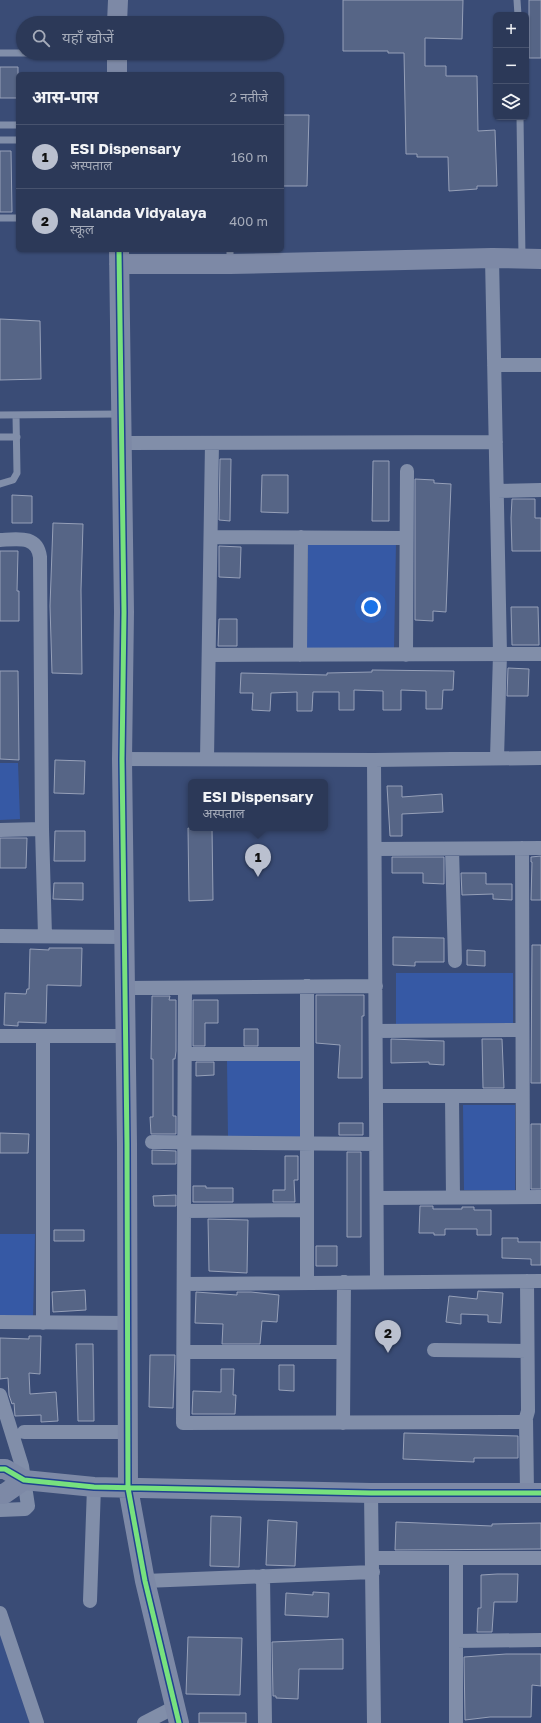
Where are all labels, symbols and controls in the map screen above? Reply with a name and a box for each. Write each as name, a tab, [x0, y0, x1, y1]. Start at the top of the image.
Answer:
map controls	[493, 12, 529, 120]
button: +	[493, 12, 529, 48]
search box	[16, 16, 284, 60]
icon: search	[30, 27, 52, 49]
text: यहाँ खोजें	[62, 28, 114, 46]
button: −	[493, 48, 529, 84]
button: layers	[493, 84, 529, 120]
text: आस-पास	[32, 86, 99, 107]
text: 2 नतीजे	[230, 89, 268, 105]
text: ESI Dispensary	[70, 139, 181, 157]
text: 1	[42, 149, 48, 165]
text: 160 m	[231, 149, 268, 165]
text: अस्पताल	[70, 157, 112, 173]
text: Nalanda Vidyalaya	[70, 203, 206, 221]
text: 2	[41, 213, 49, 229]
text: 400 m	[229, 213, 268, 229]
text: स्कूल	[70, 221, 94, 237]
your location	[361, 597, 381, 617]
popup	[188, 779, 328, 831]
text: ESI Dispensary	[203, 787, 313, 805]
text: अस्पताल	[203, 805, 244, 821]
pin: 1	[245, 844, 271, 877]
pin: 2	[375, 1320, 401, 1353]

